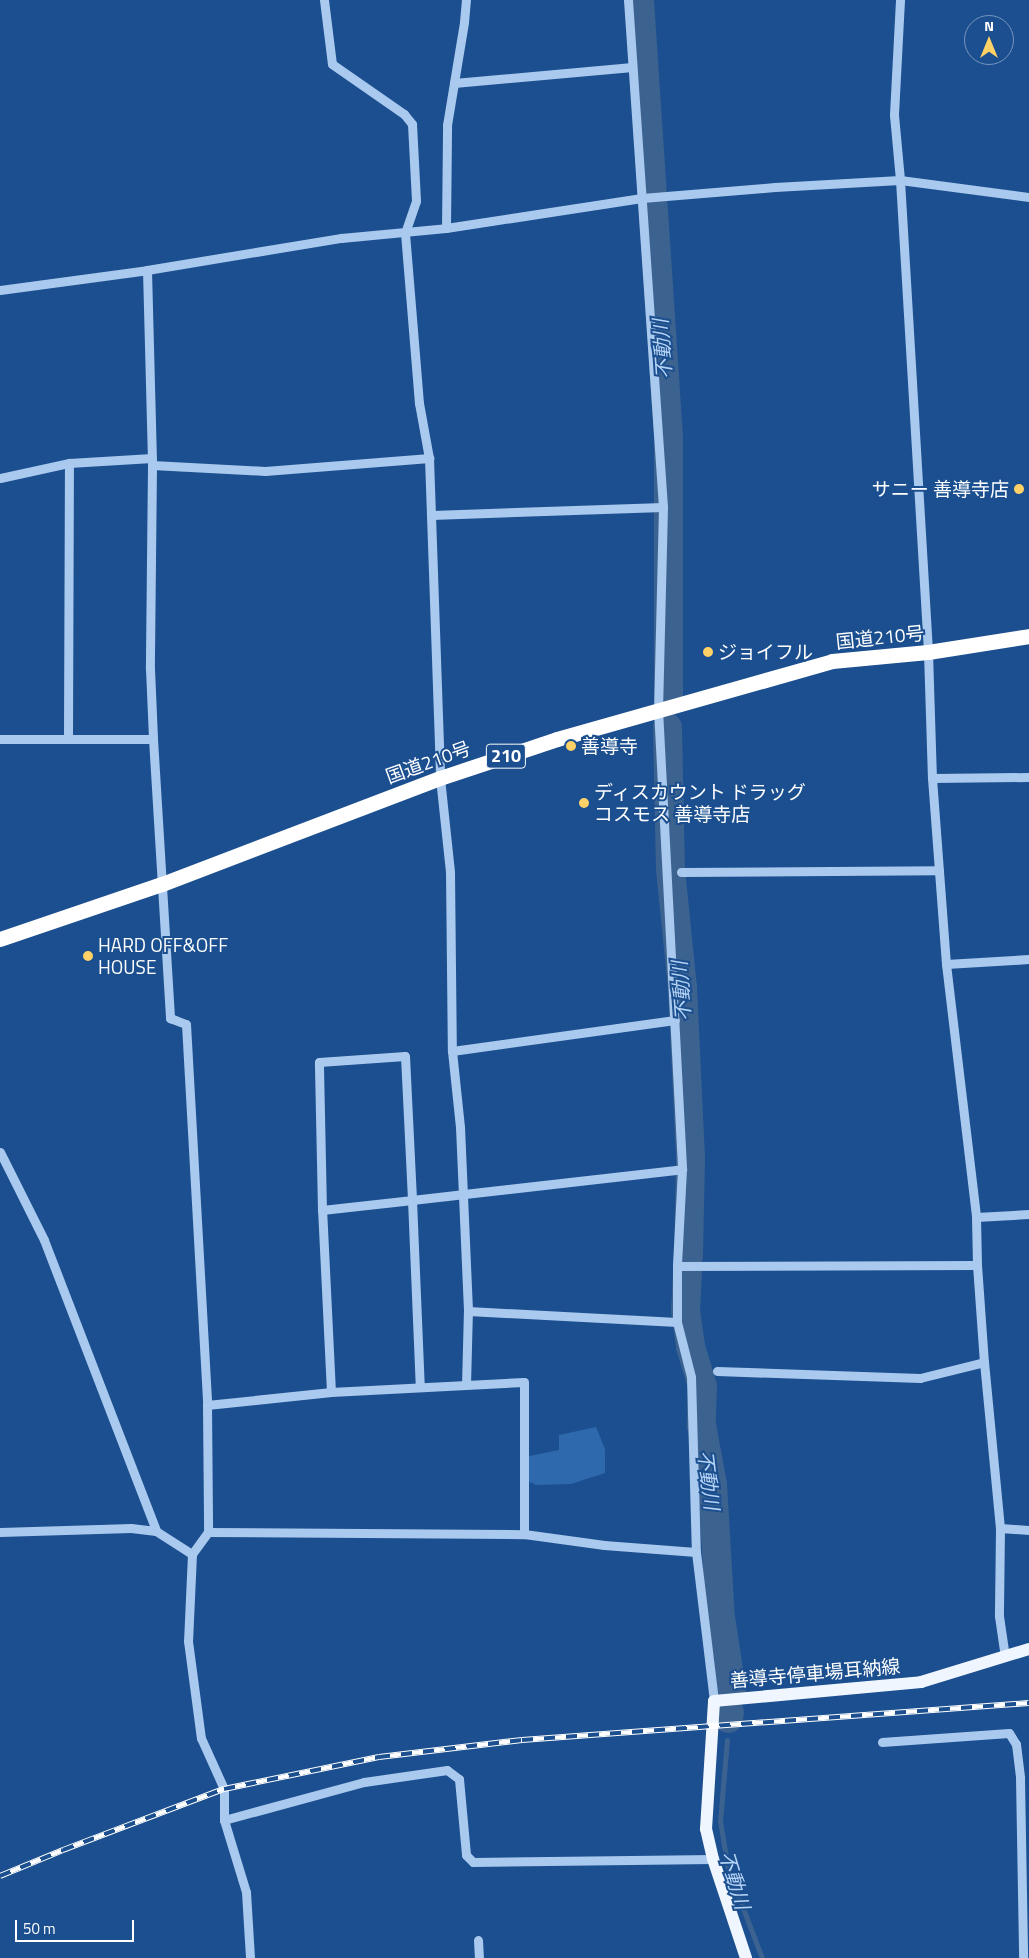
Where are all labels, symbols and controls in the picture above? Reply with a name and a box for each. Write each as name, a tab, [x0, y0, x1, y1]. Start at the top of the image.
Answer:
north arrow	[964, 15, 1014, 65]
text: N	[984, 15, 994, 36]
water label: 不動川	[648, 318, 676, 380]
place label: サニー 善導寺店	[872, 478, 1009, 500]
marker: サニー 善導寺店	[1013, 483, 1025, 495]
street label: 国道210号	[835, 621, 925, 653]
place label: ジョイフル	[718, 641, 813, 663]
marker: ジョイフル	[702, 646, 714, 658]
place label: 善導寺	[581, 735, 638, 757]
street label: 国道210号	[382, 736, 474, 788]
road number: 210	[485, 740, 527, 771]
marker: 善導寺	[565, 740, 577, 752]
place label: ディスカウント ドラッグ コスモス 善導寺店	[594, 781, 807, 825]
marker: ディスカウント ドラッグ コスモス 善導寺店	[578, 797, 590, 809]
place label: HARD OFF&OFF HOUSE	[98, 934, 228, 978]
marker: HARD OFF&OFF HOUSE	[82, 950, 94, 962]
water label: 不動川	[667, 960, 695, 1022]
water label: 不動川	[693, 1449, 725, 1511]
street label: 善導寺停車場耳納線	[729, 1654, 901, 1692]
water label: 不動川	[715, 1848, 755, 1912]
scale bar	[18, 1910, 136, 1942]
text: 50 m	[23, 1917, 56, 1940]

